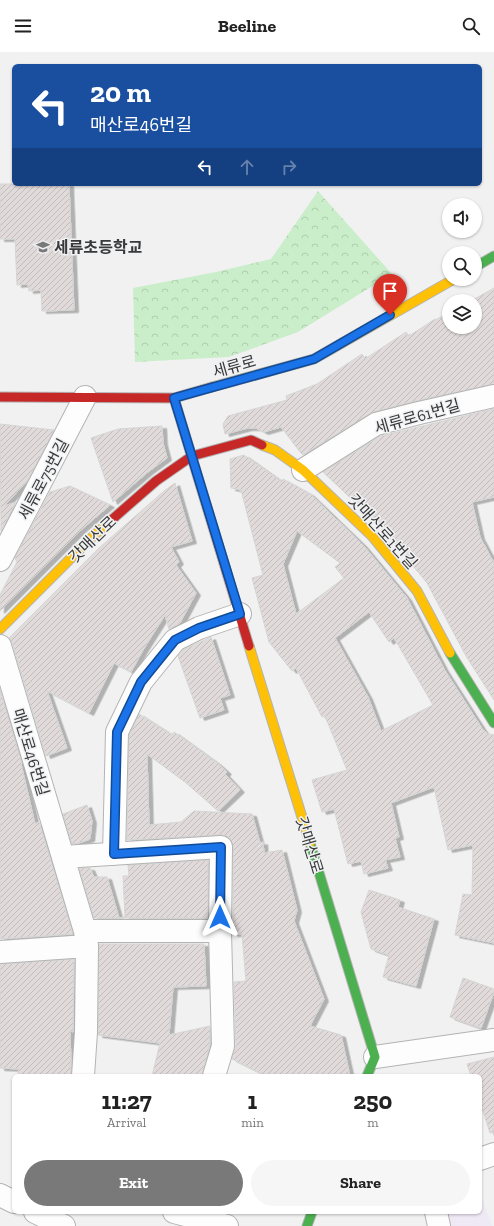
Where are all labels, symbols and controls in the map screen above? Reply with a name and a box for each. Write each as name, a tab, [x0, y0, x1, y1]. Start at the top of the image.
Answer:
icon: menu	[12, 15, 34, 37]
text: Beeline	[218, 15, 276, 37]
icon: search	[460, 15, 482, 37]
text: 20 m	[90, 76, 151, 109]
icon: left	[24, 80, 76, 132]
text: 매산로46번길	[90, 114, 192, 136]
icon: left	[194, 156, 216, 178]
icon: ahead	[236, 156, 258, 178]
icon: right	[278, 156, 300, 178]
map controls	[442, 198, 482, 334]
button: sound	[442, 198, 482, 238]
place label: 세류초등학교	[54, 238, 143, 257]
school or university icon: 세류초등학교	[35, 239, 51, 255]
button: search	[442, 246, 482, 286]
pin	[373, 274, 407, 315]
icon: arrive	[379, 280, 401, 302]
button: layers	[442, 294, 482, 334]
street label: 세류로	[210, 351, 258, 382]
street label: 세류로61번길	[372, 395, 462, 438]
street label: 세류로75번길	[14, 435, 73, 523]
street label: 갓매산로1번길	[344, 490, 421, 573]
street label: 갓매산로	[65, 512, 120, 567]
street label: 매산로46번길	[8, 706, 53, 798]
street label: 갓매산로	[292, 814, 327, 876]
position arrow	[199, 896, 241, 938]
text: 11:27	[102, 1086, 152, 1115]
text: 1	[248, 1086, 257, 1115]
text: 250	[353, 1086, 392, 1115]
text: Arrival	[107, 1115, 146, 1130]
text: min	[241, 1115, 264, 1130]
text: m	[367, 1115, 378, 1130]
button: Exit	[24, 1160, 243, 1206]
button: Share	[251, 1160, 470, 1206]

